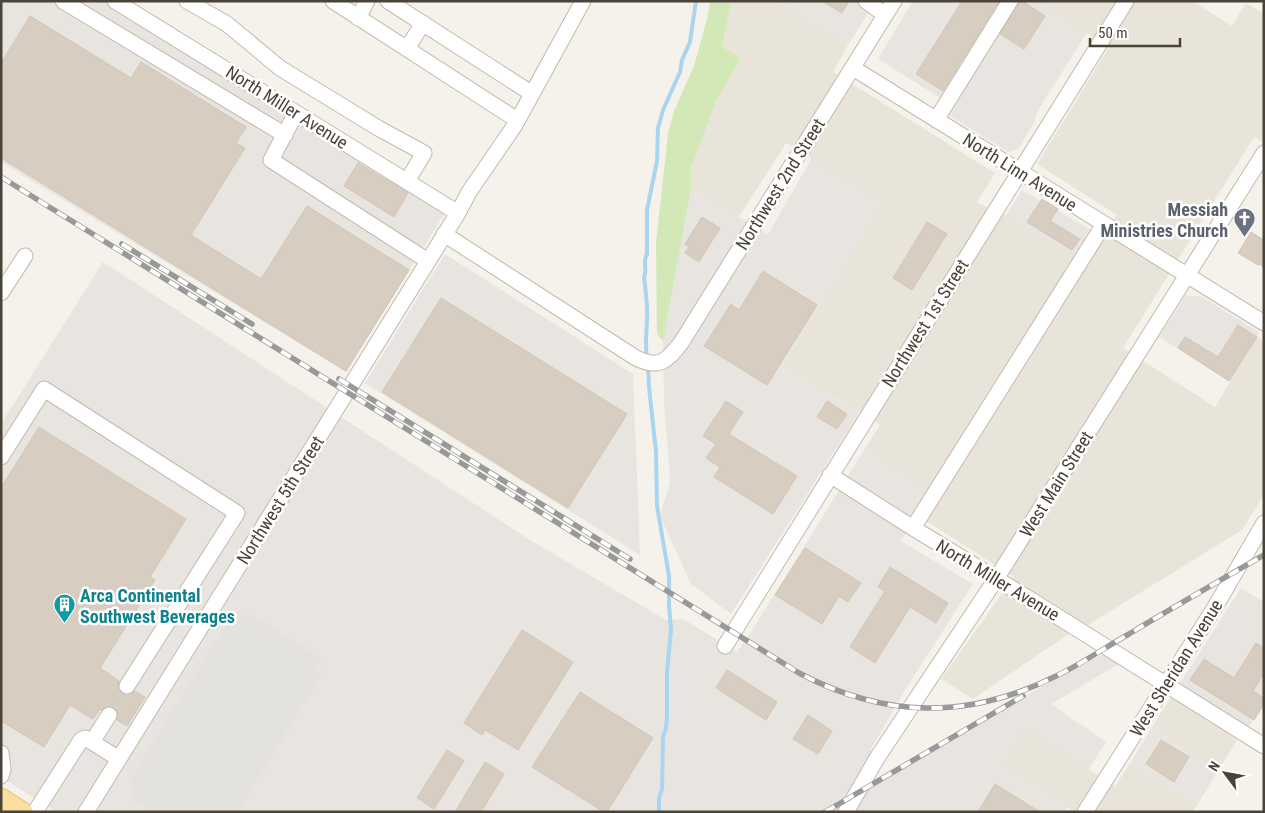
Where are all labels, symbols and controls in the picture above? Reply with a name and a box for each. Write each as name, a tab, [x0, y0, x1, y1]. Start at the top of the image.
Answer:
scale bar	[1090, 15, 1180, 47]
text: 50 m	[1098, 24, 1128, 42]
street label: North Miller Avenue	[222, 61, 352, 153]
street label: Northwest 2nd Street	[731, 115, 829, 253]
street label: North Linn Avenue	[959, 129, 1081, 215]
place label: Messiah Ministries Church	[1100, 199, 1228, 241]
church icon: Messiah Ministries Church	[1232, 207, 1256, 238]
street label: Northwest 1st Street	[877, 255, 973, 391]
street label: West Main Street	[1015, 427, 1097, 541]
street label: Northwest 5th Street	[232, 432, 328, 568]
street label: North Miller Avenue	[933, 535, 1063, 625]
place label: Arca Continental Southwest Beverages	[80, 585, 235, 627]
building icon: Arca Continental Southwest Beverages	[52, 593, 76, 624]
street label: West Sheridan Avenue	[1125, 596, 1227, 740]
north arrow	[1200, 748, 1250, 798]
text: N	[1205, 758, 1223, 774]

